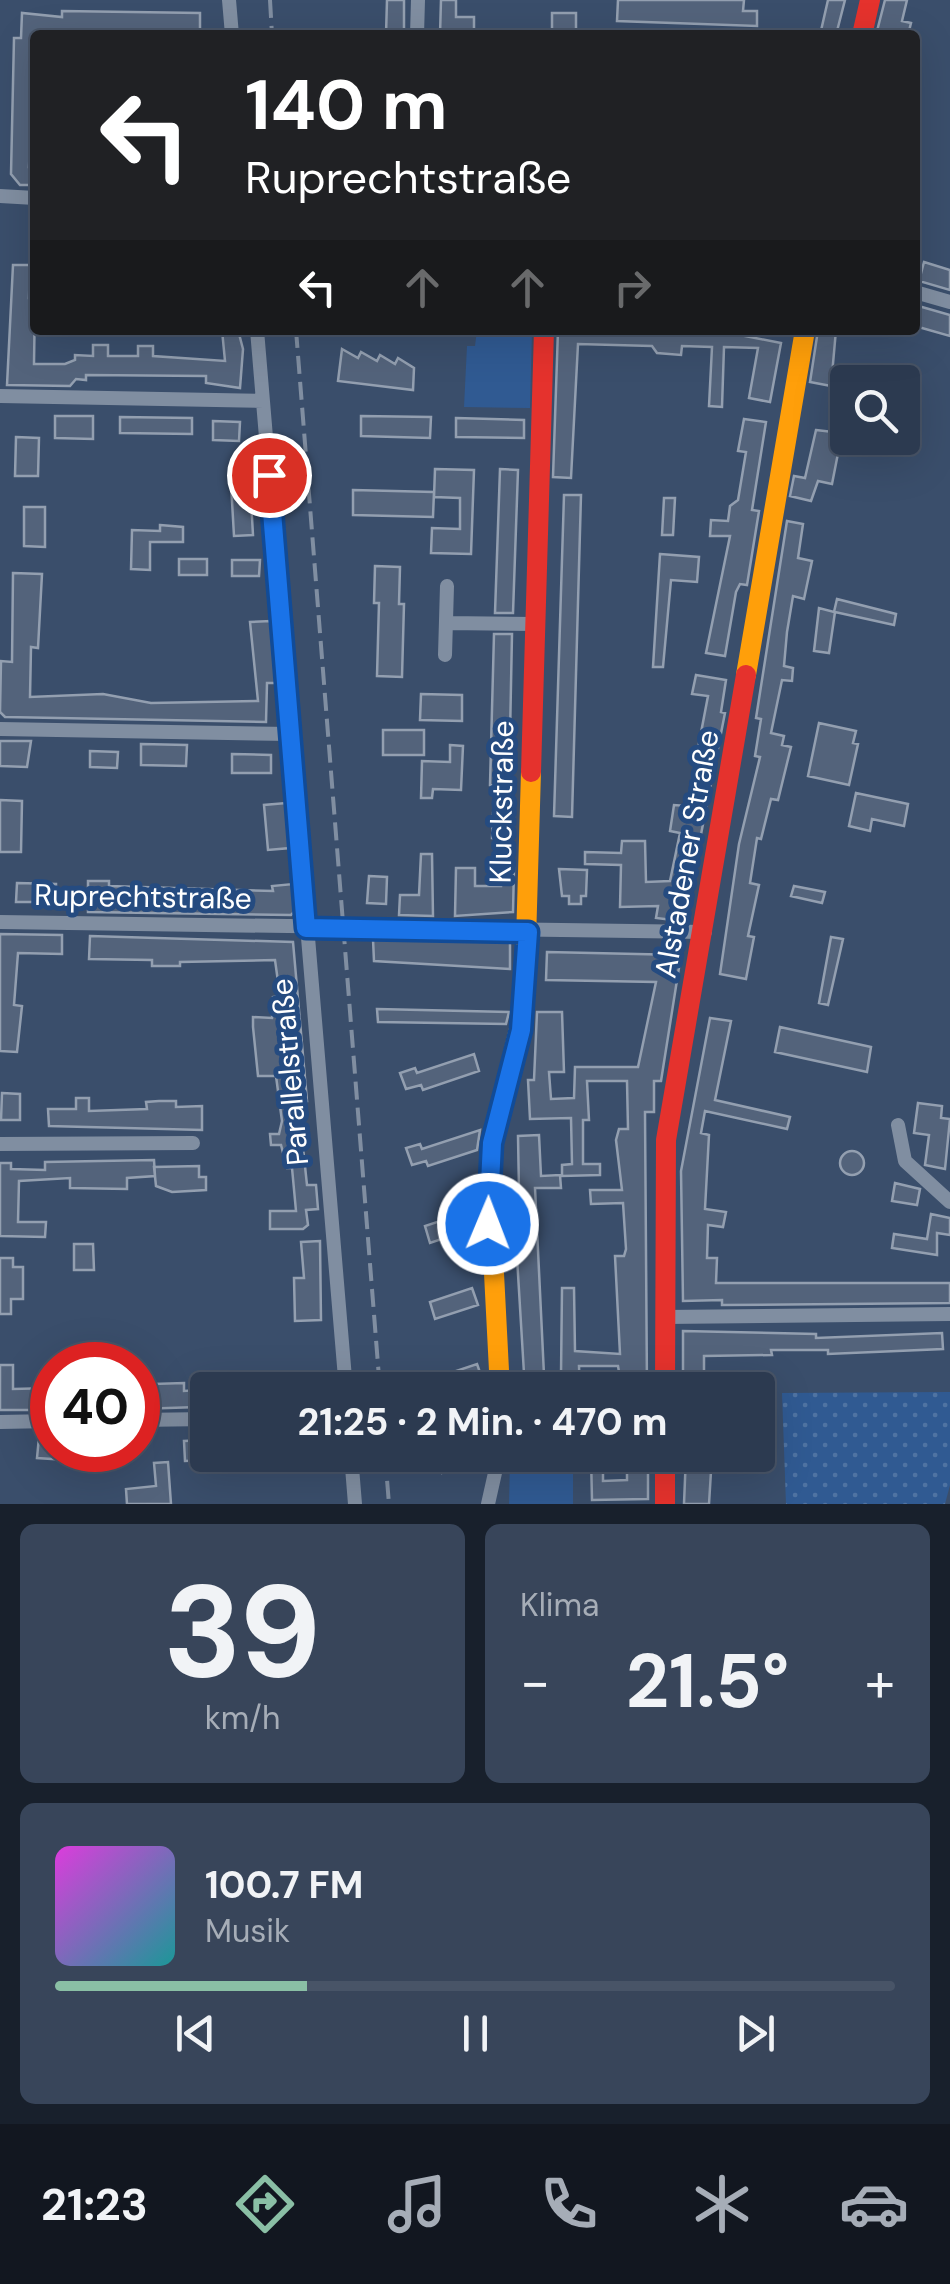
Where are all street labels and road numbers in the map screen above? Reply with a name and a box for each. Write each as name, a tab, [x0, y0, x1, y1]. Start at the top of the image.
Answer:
street label: Kluckstraße	[481, 720, 522, 884]
street label: Alstadener Straße	[645, 727, 728, 981]
street label: Ruprechtstraße	[34, 875, 252, 918]
street label: Parallelstraße	[262, 977, 317, 1167]

